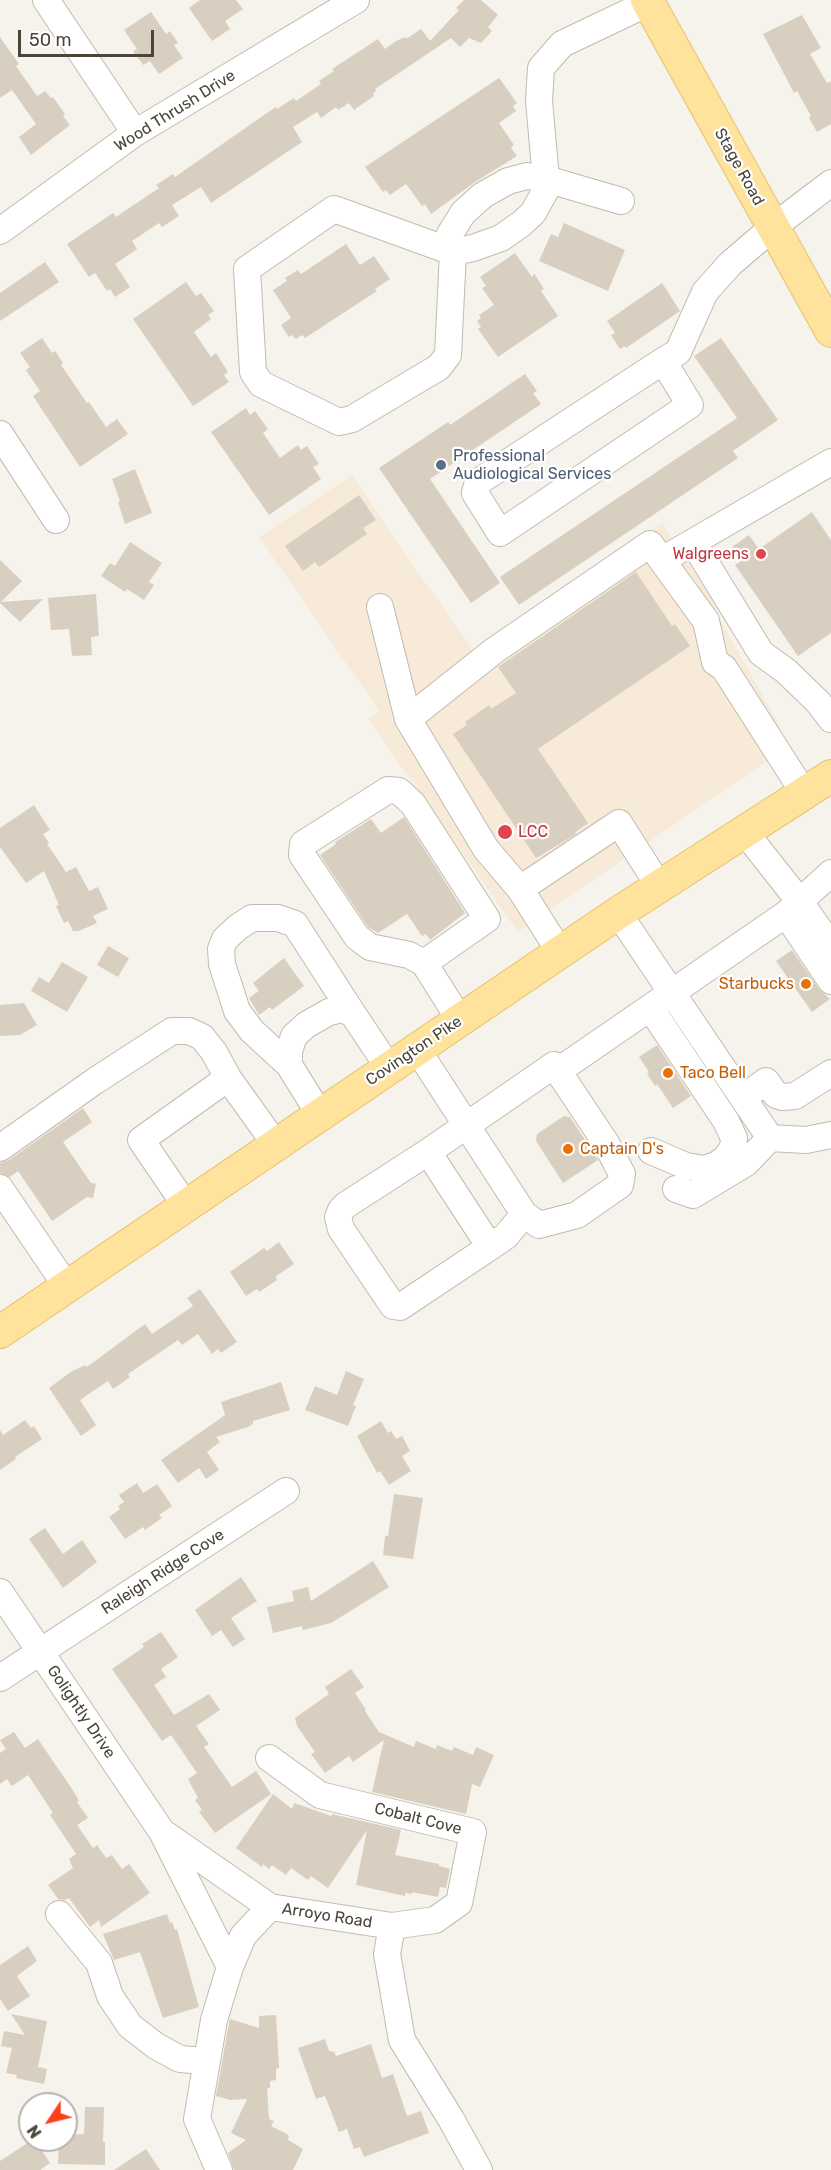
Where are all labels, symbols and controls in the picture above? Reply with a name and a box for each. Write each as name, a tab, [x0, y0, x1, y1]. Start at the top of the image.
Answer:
scale bar	[21, 18, 158, 56]
text: 50 m	[29, 29, 72, 51]
street label: Wood Thrush Drive	[111, 66, 239, 156]
street label: Stage Road	[710, 125, 768, 209]
place label: Professional Audiological Services	[453, 446, 611, 484]
marker: Professional Audiological Services	[434, 458, 448, 472]
place label: Walgreens	[673, 544, 749, 564]
marker: Walgreens	[754, 547, 768, 561]
place label: LCC	[518, 822, 548, 842]
marker: LCC	[496, 823, 514, 841]
place label: Starbucks	[719, 974, 794, 994]
marker: Starbucks	[799, 977, 813, 991]
street label: Covington Pike	[362, 1012, 466, 1090]
place label: Taco Bell	[680, 1063, 746, 1083]
marker: Taco Bell	[661, 1066, 675, 1080]
place label: Captain D's	[580, 1139, 664, 1159]
marker: Captain D's	[561, 1142, 575, 1156]
street label: Raleigh Ridge Cove	[98, 1525, 228, 1619]
street label: Golightly Drive	[43, 1662, 119, 1762]
street label: Cobalt Cove	[372, 1799, 464, 1839]
street label: Arroyo Road	[280, 1899, 374, 1933]
north arrow	[18, 2092, 78, 2152]
text: N	[23, 2121, 46, 2142]

